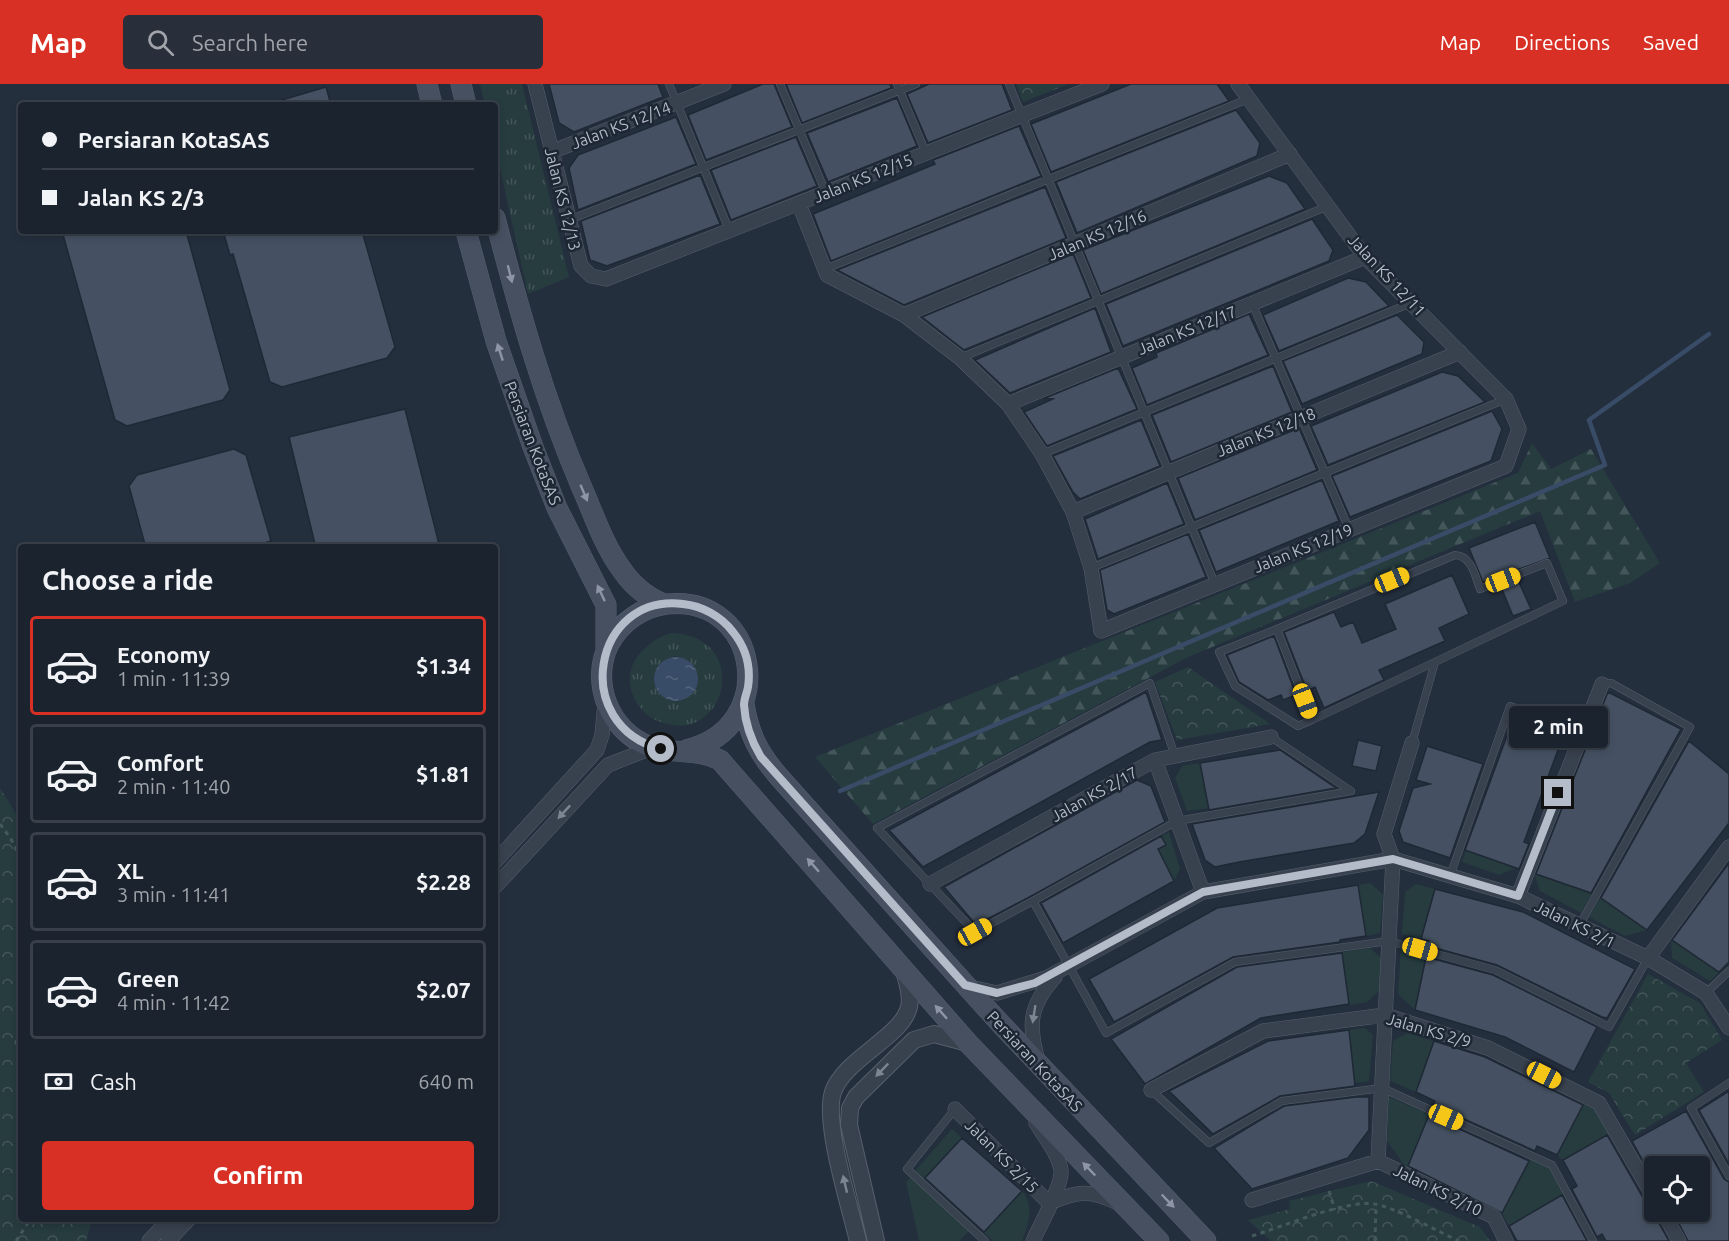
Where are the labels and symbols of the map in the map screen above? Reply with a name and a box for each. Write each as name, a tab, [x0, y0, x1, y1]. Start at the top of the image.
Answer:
street label: Jalan KS 12/14	[569, 98, 673, 152]
street label: Jalan KS 12/13	[542, 146, 584, 252]
street label: Jalan KS 12/15	[811, 150, 915, 206]
street label: Jalan KS 12/16	[1045, 206, 1149, 264]
street label: Jalan KS 12/11	[1345, 230, 1429, 320]
one-way arrow	[505, 265, 515, 283]
street label: Jalan KS 12/17	[1135, 302, 1239, 358]
one-way arrow	[494, 343, 504, 361]
street label: Persiaran KotaSAS	[501, 379, 565, 507]
street label: Jalan KS 12/18	[1214, 404, 1318, 460]
one-way arrow	[579, 485, 589, 503]
street label: Jalan KS 12/19	[1251, 520, 1355, 576]
car	[1372, 565, 1412, 595]
car	[1483, 565, 1523, 595]
one-way arrow	[596, 584, 606, 602]
car	[1290, 681, 1320, 721]
callout: 2 min	[1508, 706, 1608, 748]
route start	[647, 735, 674, 762]
street label: Jalan KS 2/17	[1048, 763, 1140, 825]
route end	[1544, 779, 1571, 806]
one-way arrow	[558, 804, 572, 818]
one-way arrow	[807, 858, 820, 873]
street label: Jalan KS 2/1	[1532, 897, 1618, 951]
car	[955, 915, 995, 949]
car	[1400, 935, 1440, 963]
one-way arrow	[935, 1005, 948, 1020]
one-way arrow	[1029, 1005, 1038, 1024]
street label: Persiaran KotaSAS	[984, 1007, 1086, 1115]
street label: Jalan KS 2/9	[1385, 1009, 1473, 1051]
car	[1524, 1059, 1564, 1091]
one-way arrow	[875, 1063, 889, 1078]
car	[1426, 1101, 1466, 1133]
street label: Jalan KS 2/15	[962, 1116, 1042, 1196]
street label: Jalan KS 2/10	[1391, 1161, 1485, 1219]
one-way arrow	[1082, 1162, 1096, 1177]
one-way arrow	[839, 1175, 849, 1193]
one-way arrow	[1160, 1194, 1174, 1208]

